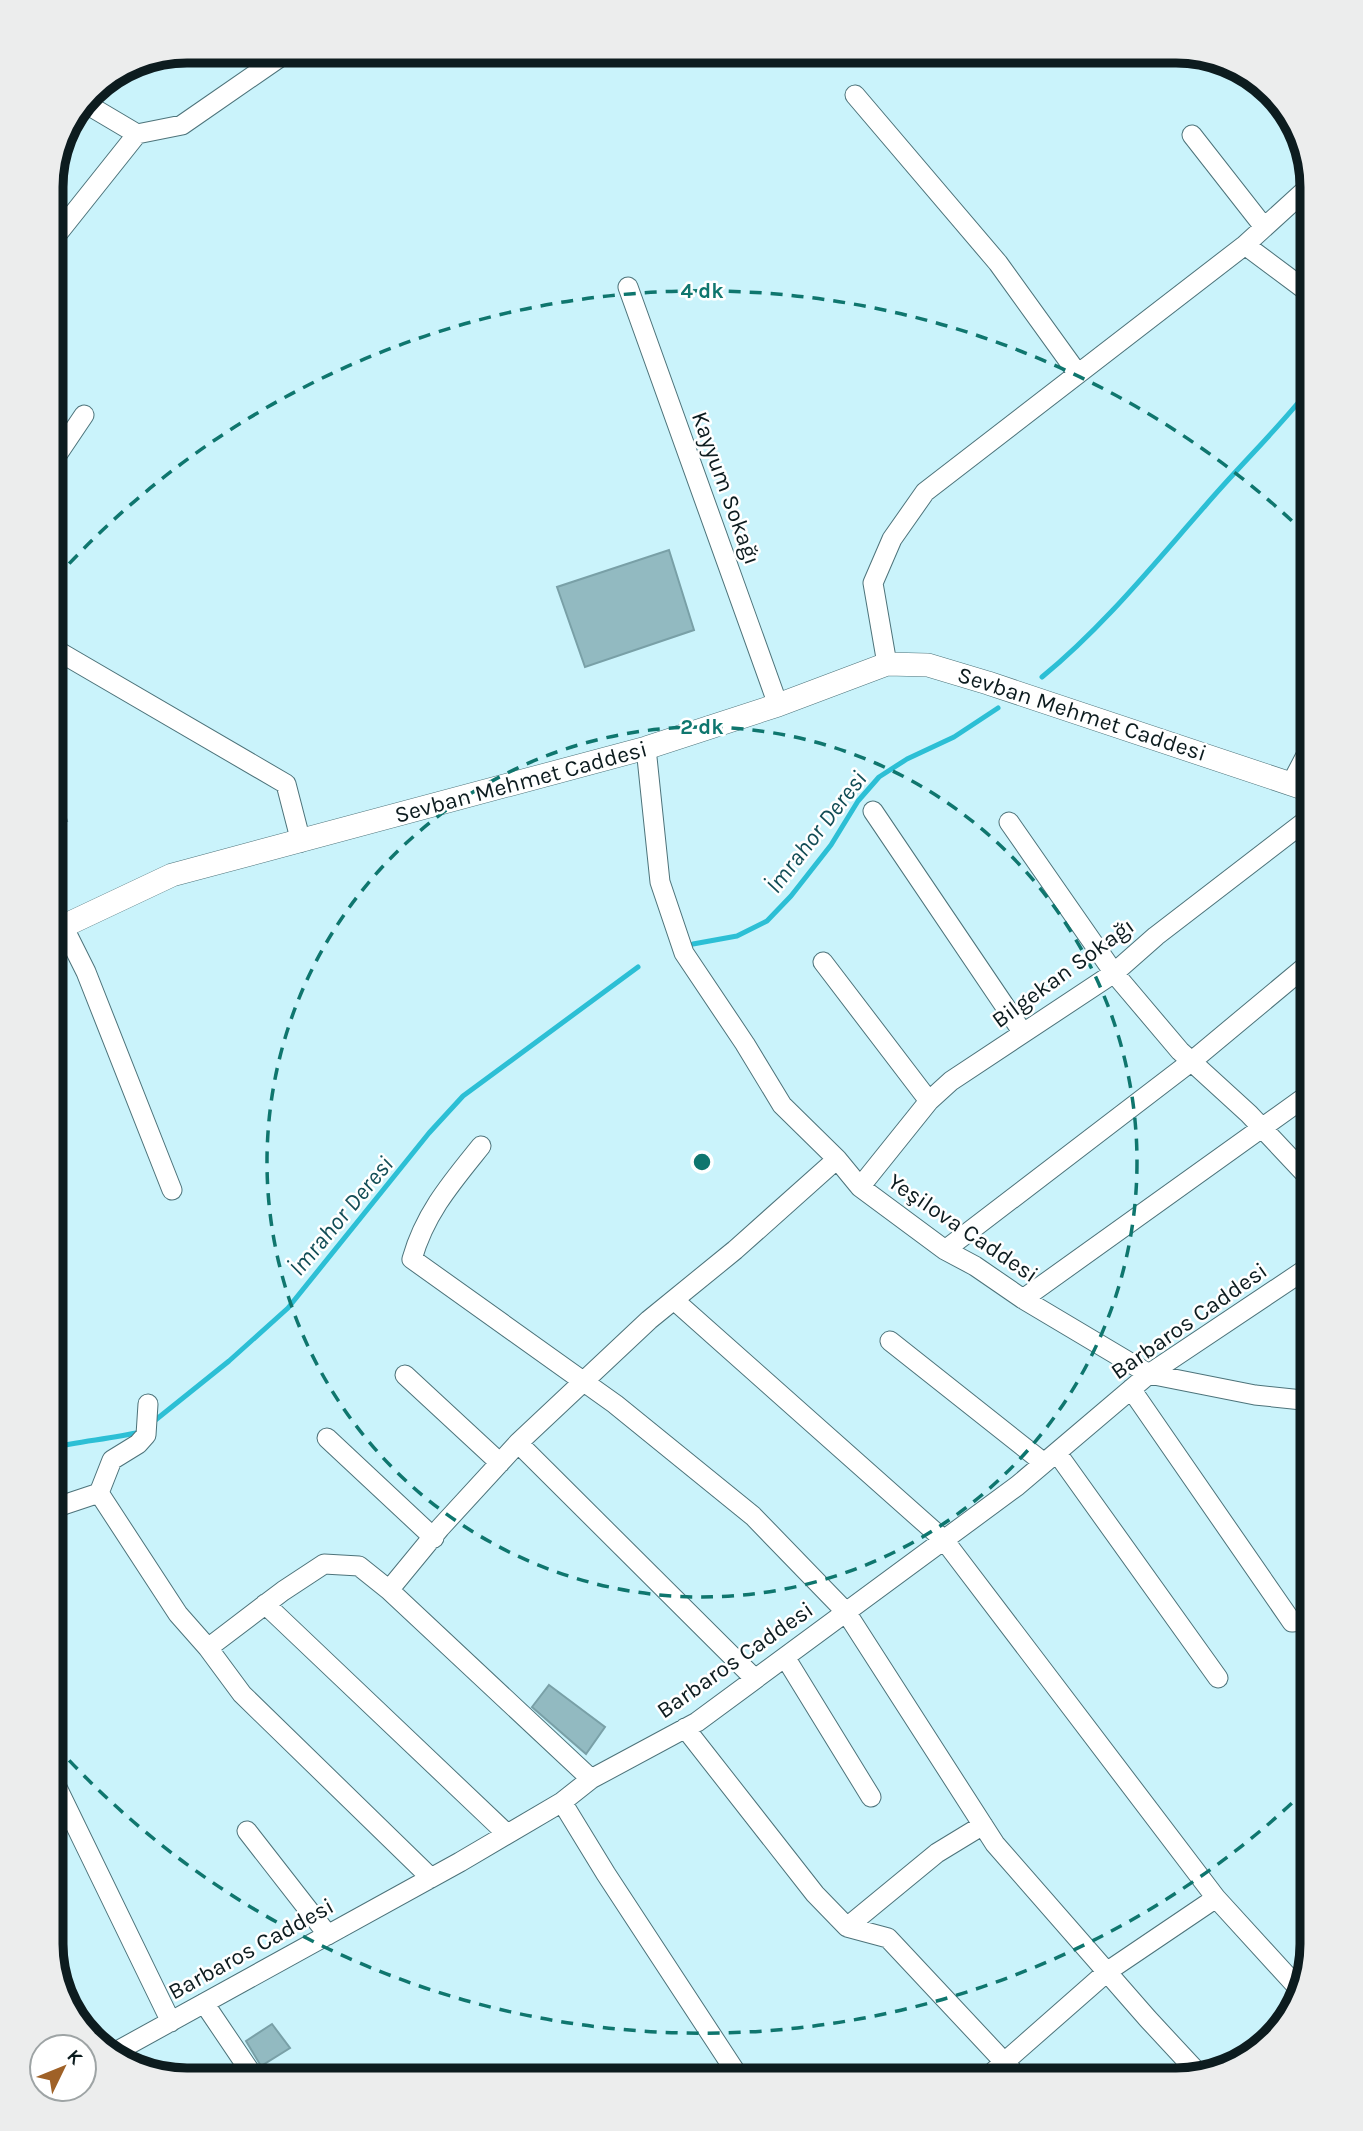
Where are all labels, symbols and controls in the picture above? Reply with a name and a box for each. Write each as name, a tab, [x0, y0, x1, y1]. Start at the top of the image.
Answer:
text: 4 dk	[680, 279, 724, 303]
street label: Kayyum Sokağı	[686, 408, 766, 568]
street label: Sevban Mehmet Caddesi	[954, 661, 1210, 767]
text: 2 dk	[680, 715, 724, 739]
street label: Sevban Mehmet Caddesi	[392, 735, 650, 829]
water label: İmrahor Deresi	[760, 765, 872, 899]
street label: Bilgekan Sokağı	[987, 912, 1139, 1034]
centre of rings	[690, 1150, 714, 1174]
water label: İmrahor Deresi	[283, 1151, 399, 1281]
street label: Yeşilova Caddesi	[883, 1168, 1043, 1288]
street label: Barbaros Caddesi	[1106, 1257, 1272, 1385]
street label: Barbaros Caddesi	[652, 1596, 818, 1724]
street label: Barbaros Caddesi	[164, 1892, 338, 2006]
north arrow	[28, 2033, 98, 2103]
text: K	[62, 2045, 87, 2070]

